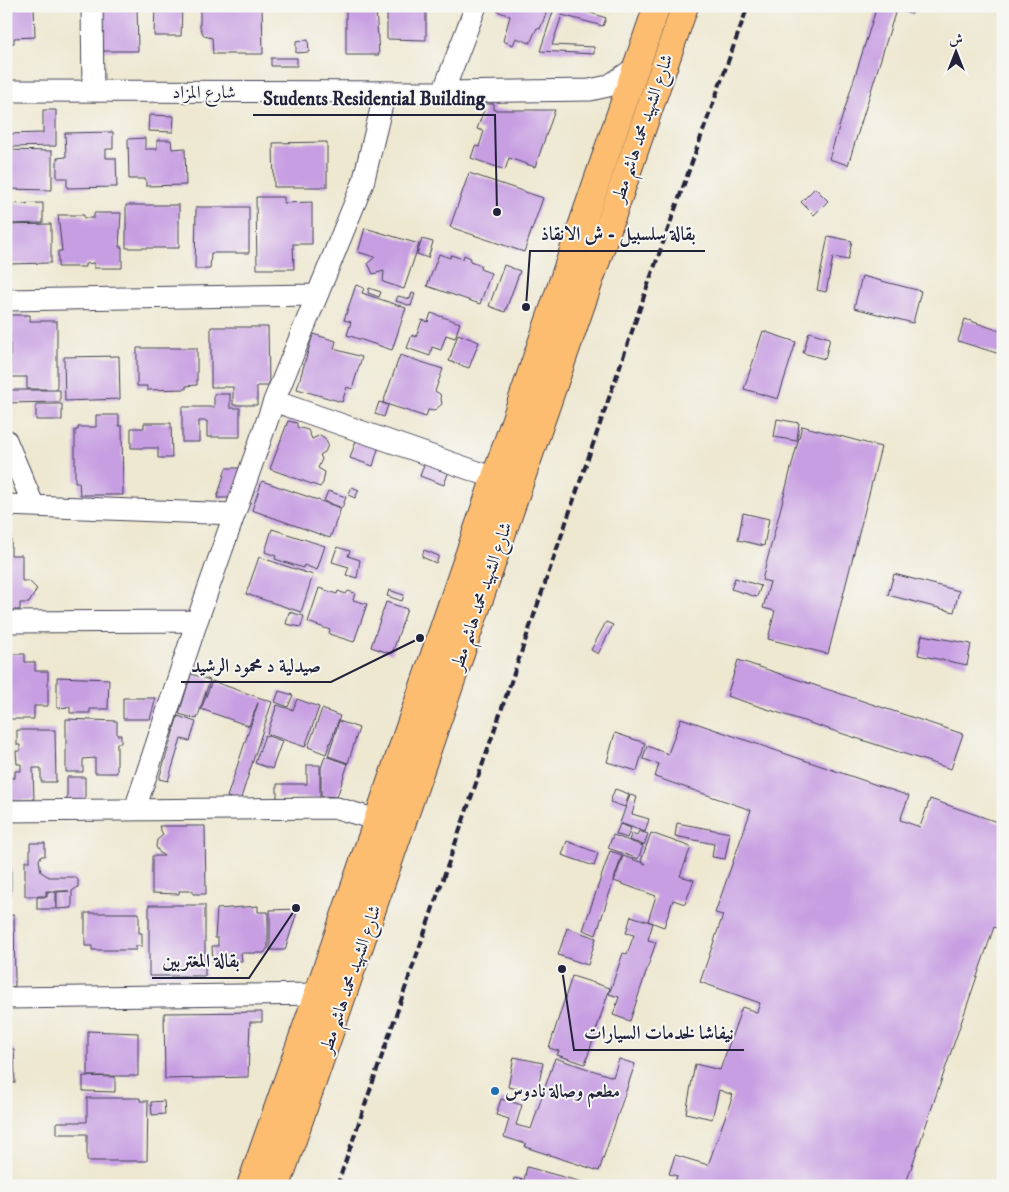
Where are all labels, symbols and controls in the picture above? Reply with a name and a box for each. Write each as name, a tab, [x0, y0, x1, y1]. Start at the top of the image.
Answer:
north arrow	[932, 28, 982, 78]
text: ش	[949, 31, 963, 49]
street label: شارع الشهيد محمد هاشم مطر	[607, 51, 684, 209]
callout: Students Residential Building	[253, 81, 495, 115]
street label: شارع المزاد	[172, 82, 236, 107]
text: Students Residential Building	[263, 88, 486, 111]
callout: بقالة سلسبيل - ش الانقاذ	[530, 217, 705, 251]
text: بقالة سلسبيل - ش الانقاذ	[540, 223, 696, 247]
street label: شارع الشهيد محمد هاشم مطر	[446, 519, 523, 677]
callout: صيدلية د محمود الرشيد	[181, 648, 331, 682]
text: صيدلية د محمود الرشيد	[191, 655, 321, 678]
street label: شارع الشهيد محمد هاشم مطر	[315, 902, 392, 1060]
callout: بقالة المغتربين	[152, 944, 249, 978]
text: بقالة المغتربين	[162, 950, 240, 973]
callout: نيفاشا لخدمات السيارات	[574, 1016, 744, 1050]
text: نيفاشا لخدمات السيارات	[584, 1022, 734, 1045]
place label: مطعم وصالة نادوس	[505, 1081, 620, 1108]
marker: مطعم وصالة نادوس	[489, 1085, 501, 1097]

